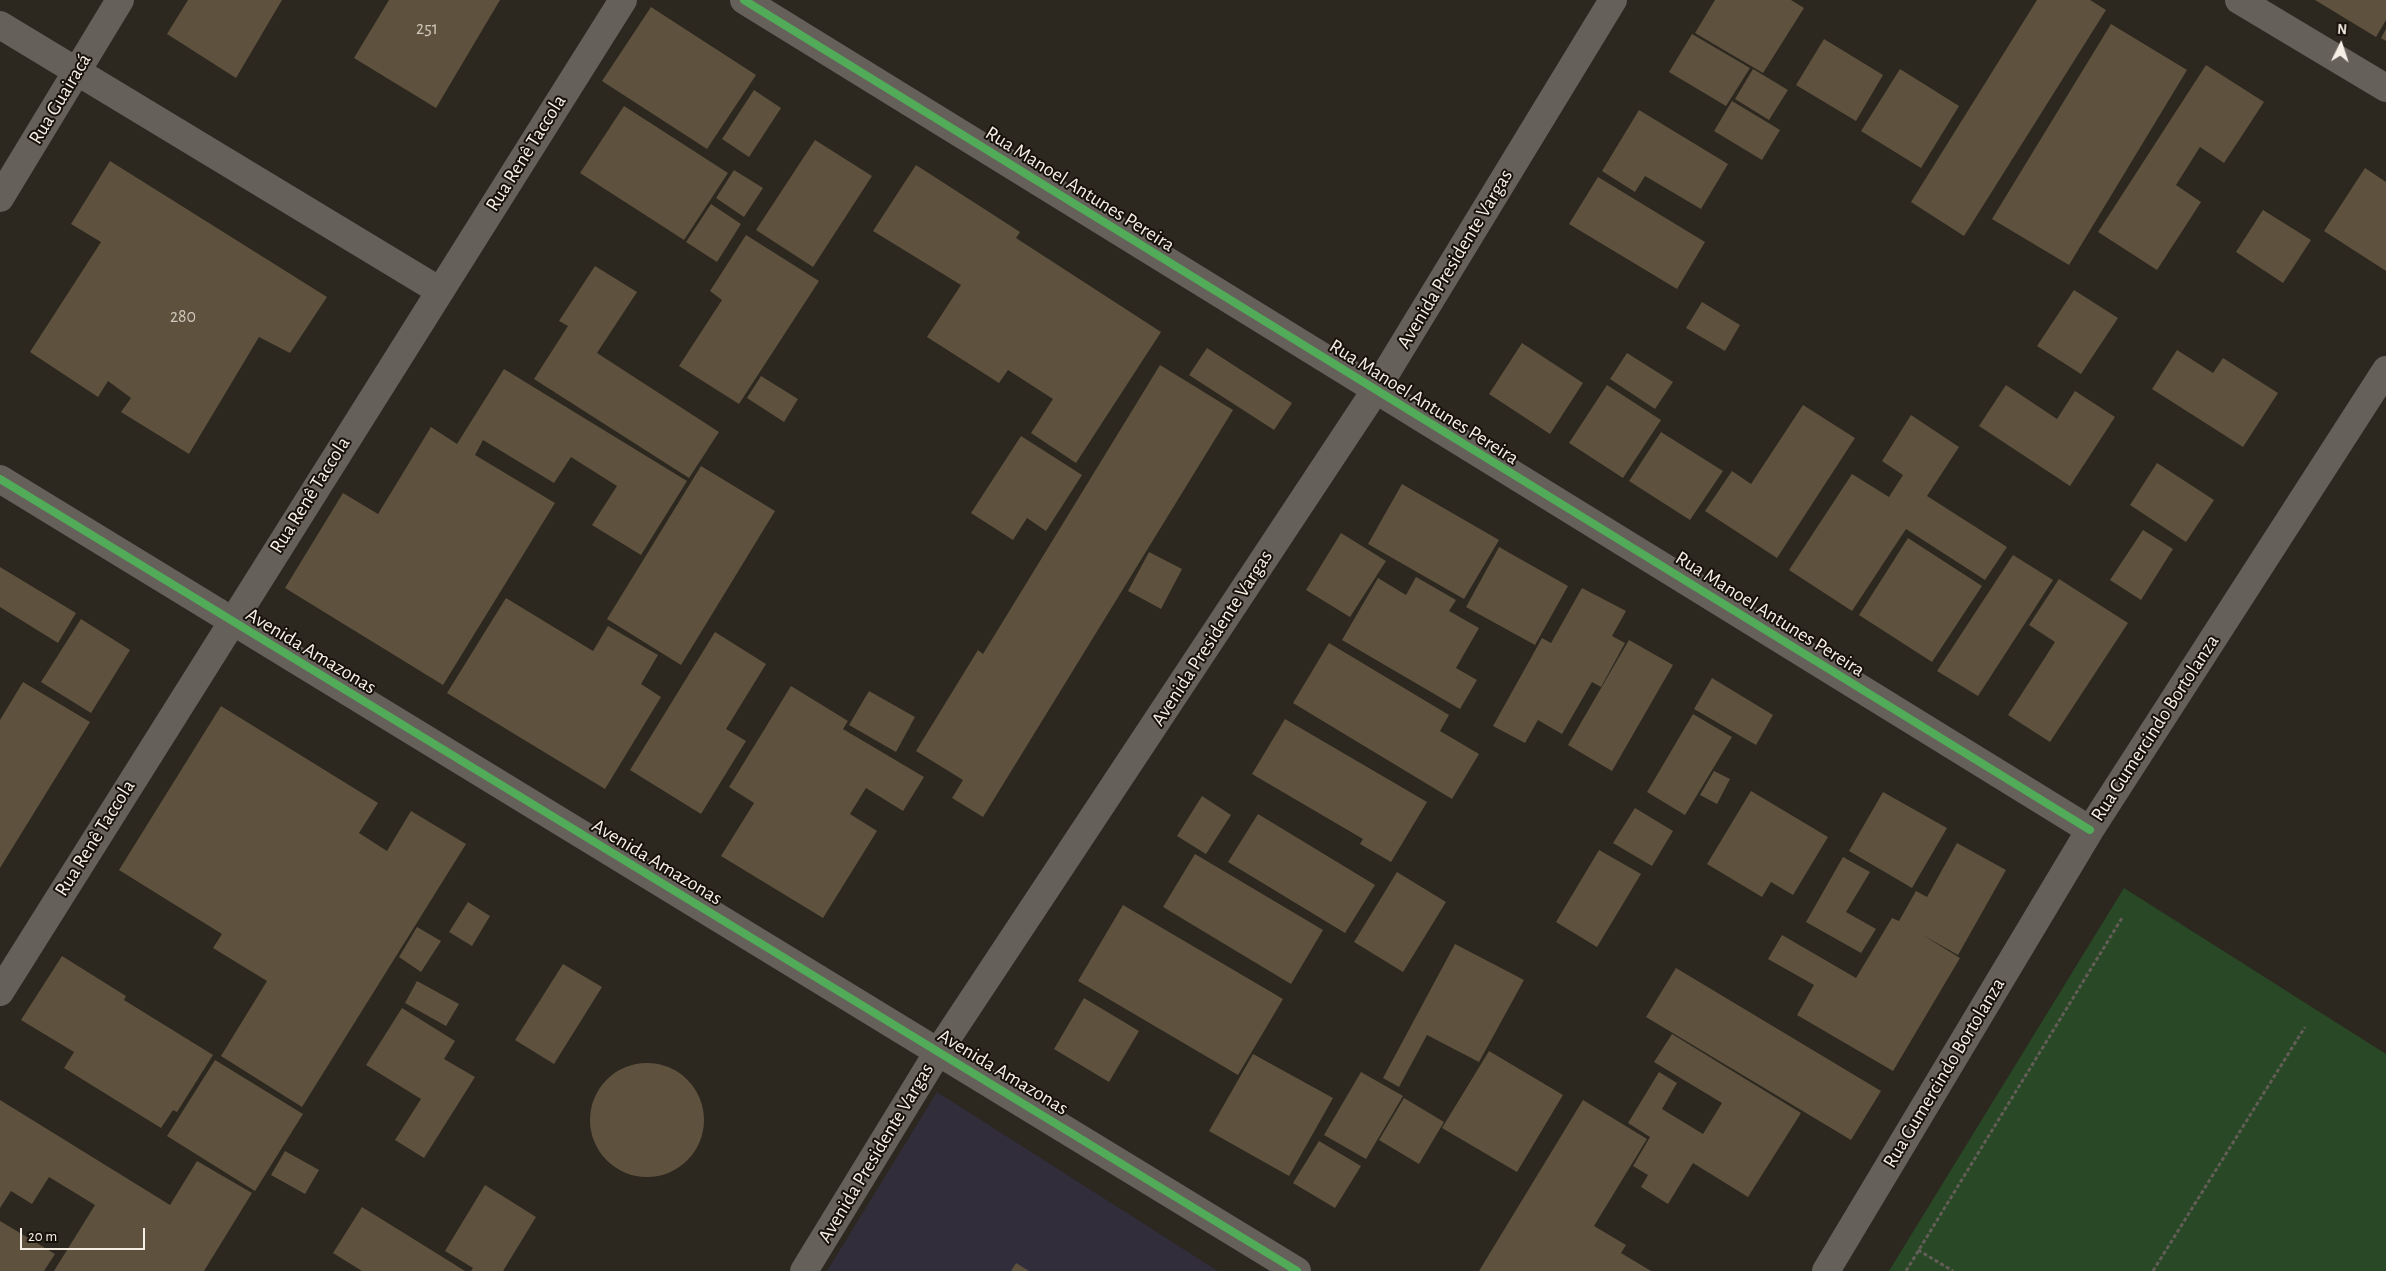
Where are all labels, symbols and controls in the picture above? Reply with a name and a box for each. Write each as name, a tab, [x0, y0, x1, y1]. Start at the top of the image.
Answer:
house number: 251	[416, 18, 438, 40]
north arrow	[2316, 20, 2366, 70]
text: N	[2337, 23, 2347, 37]
street label: Rua Guairacá	[24, 49, 96, 149]
street label: Rua Renê Taccola	[481, 90, 571, 216]
street label: Rua Manoel Antunes Pereira	[981, 121, 1179, 257]
street label: Avenida Presidente Vargas	[1392, 165, 1518, 353]
house number: 280	[170, 306, 196, 328]
street label: Rua Manoel Antunes Pereira	[1325, 334, 1523, 470]
street label: Rua Renê Taccola	[265, 432, 355, 558]
street label: Avenida Presidente Vargas	[1146, 546, 1278, 730]
street label: Rua Manoel Antunes Pereira	[1671, 546, 1869, 682]
street label: Avenida Amazonas	[241, 603, 381, 699]
street label: Rua Gumercindo Bortolanza	[2086, 630, 2224, 826]
street label: Rua Renê Taccola	[50, 775, 140, 901]
street label: Avenida Amazonas	[587, 814, 727, 910]
street label: Rua Gumercindo Bortolanza	[1878, 974, 2010, 1172]
street label: Avenida Amazonas	[933, 1024, 1073, 1120]
street label: Avenida Presidente Vargas	[813, 1059, 939, 1247]
scale bar	[22, 1218, 148, 1250]
text: 20 m	[28, 1229, 57, 1244]

